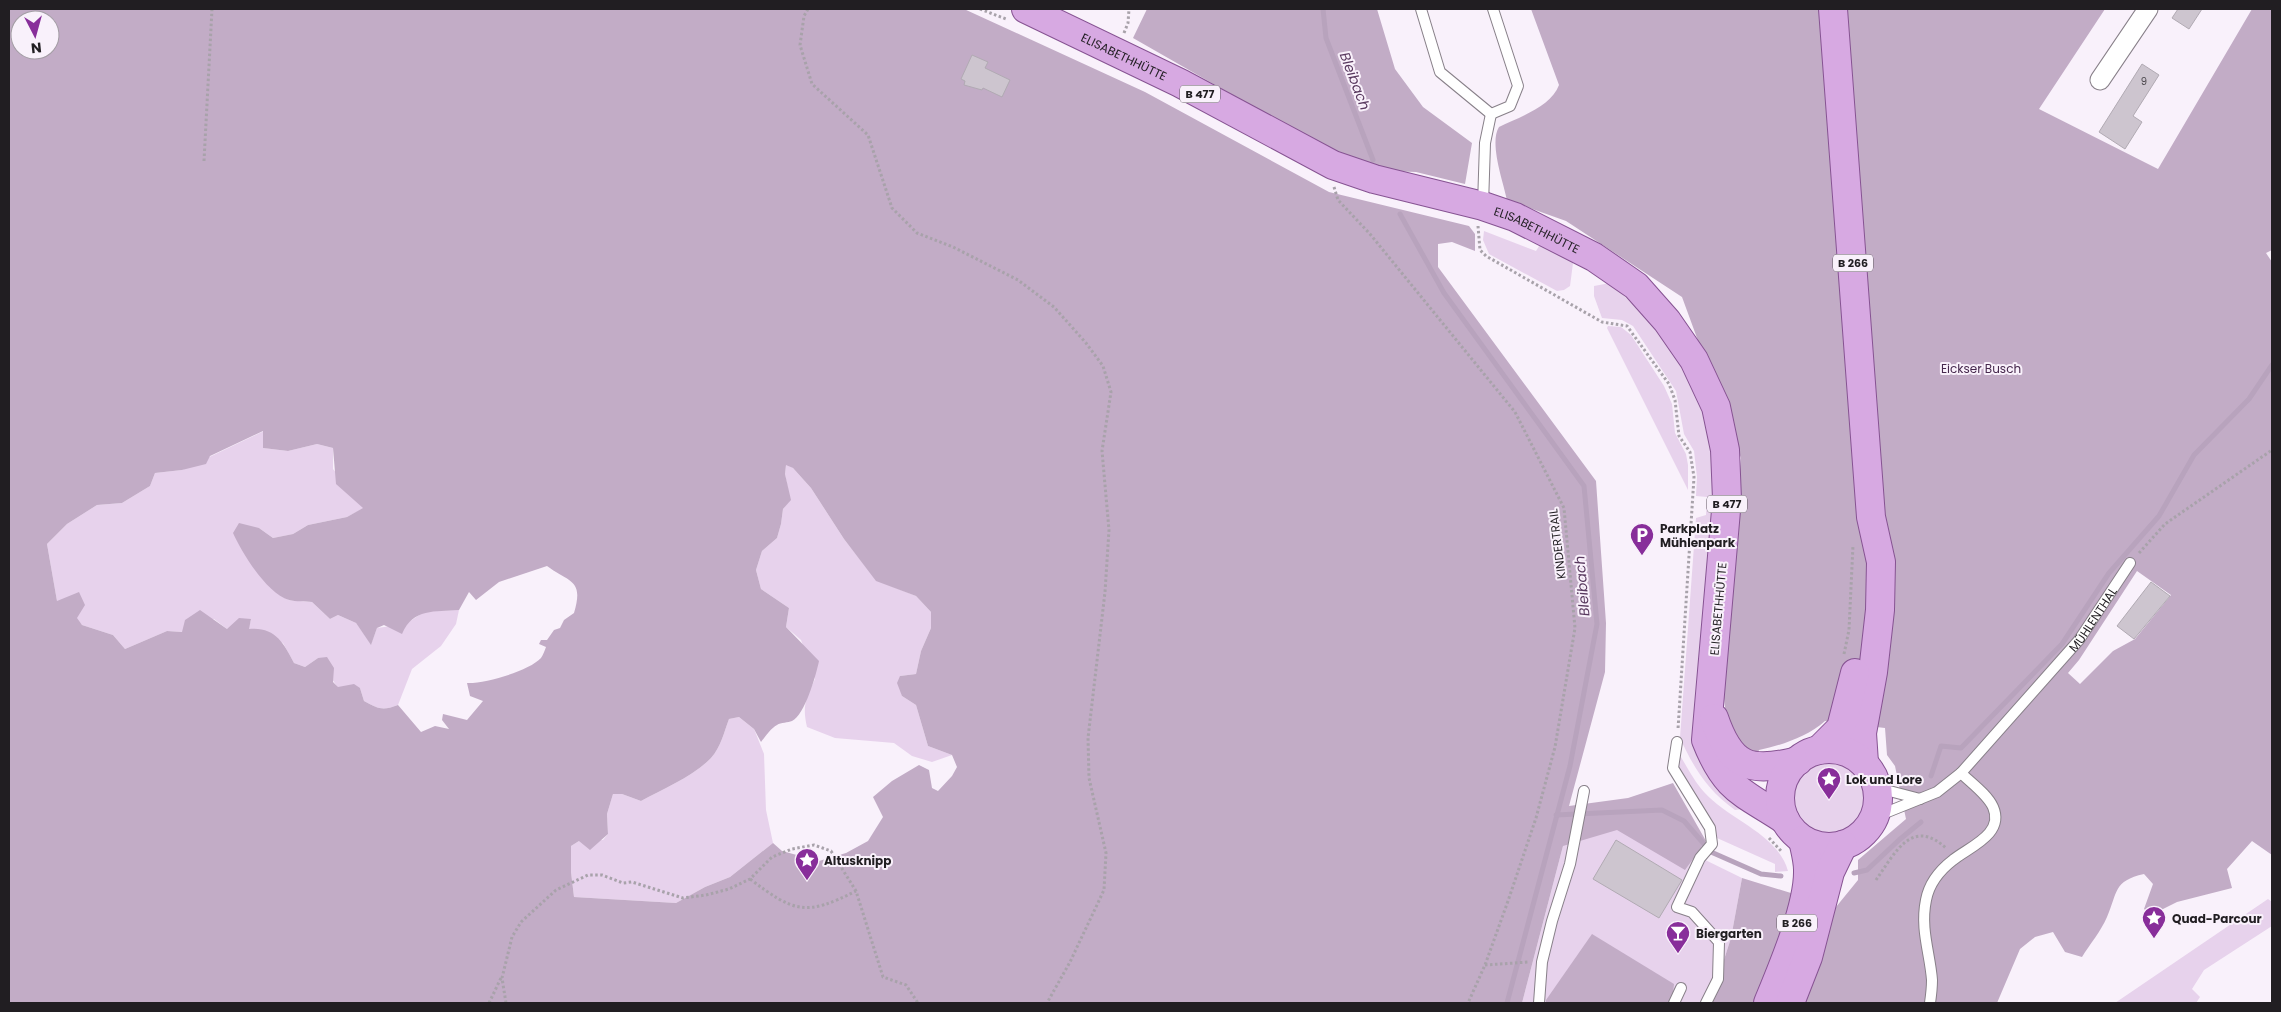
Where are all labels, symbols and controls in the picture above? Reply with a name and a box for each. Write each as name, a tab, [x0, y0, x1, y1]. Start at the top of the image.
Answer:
north arrow	[10, 10, 60, 60]
street label: ELISABETHHÜTTE	[1078, 28, 1170, 84]
text: N	[30, 37, 43, 58]
water label: Bleibach	[1335, 49, 1375, 113]
house number: 9	[2141, 74, 2147, 89]
road number: B 477	[1180, 86, 1220, 102]
street label: ELISABETHHÜTTE	[1492, 202, 1583, 257]
road number: B 266	[1833, 254, 1873, 272]
park label: Eickser Busch	[1941, 360, 2021, 377]
road number: B 477	[1707, 496, 1747, 512]
street label: KINDERTRAIL	[1544, 508, 1570, 580]
place label: Parkplatz Mühlenpark	[1660, 520, 1736, 551]
parking icon: Parkplatz Mühlenpark	[1629, 522, 1655, 556]
water label: Bleibach	[1569, 555, 1595, 617]
street label: ELISABETHHÜTTE	[1705, 562, 1731, 656]
street label: MÜHLENTHAL	[2064, 584, 2120, 655]
place icon: Lok und Lore	[1816, 766, 1842, 800]
place label: Lok und Lore	[1846, 771, 1923, 788]
place icon: Altusknipp	[794, 847, 820, 881]
place label: Altusknipp	[824, 852, 891, 869]
place icon: Quad-Parcour	[2141, 905, 2167, 939]
place label: Quad-Parcour	[2172, 910, 2262, 927]
road number: B 266	[1777, 914, 1817, 931]
bar icon: Biergarten	[1665, 920, 1691, 954]
place label: Biergarten	[1696, 925, 1762, 942]

